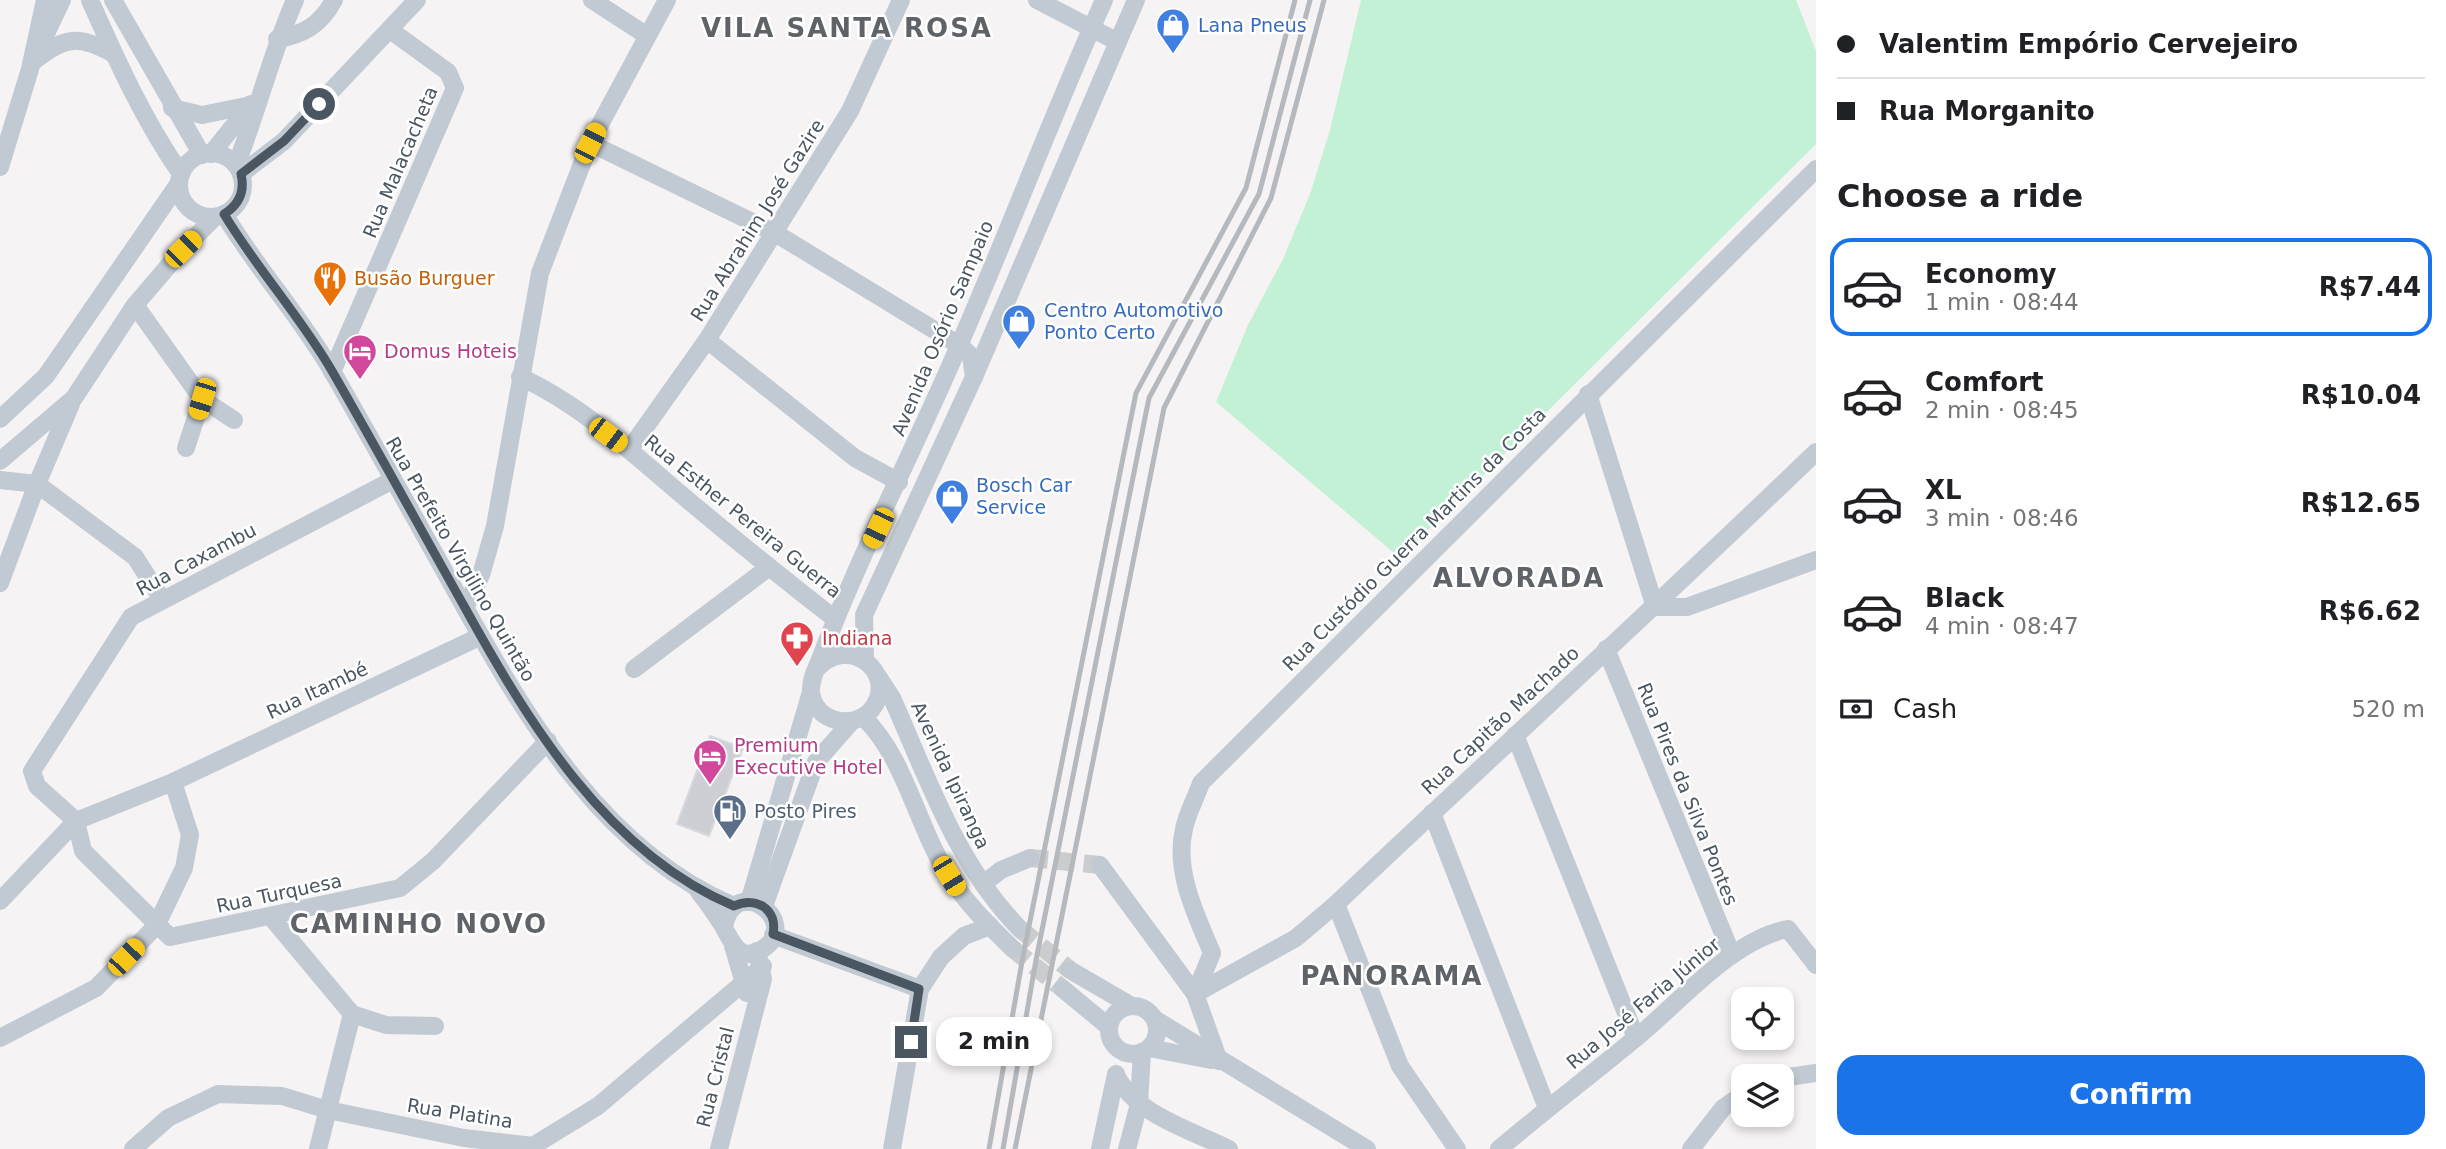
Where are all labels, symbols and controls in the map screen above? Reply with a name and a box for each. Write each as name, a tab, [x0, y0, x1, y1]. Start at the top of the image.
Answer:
shop icon: Lana Pneus	[1154, 6, 1192, 55]
district label: VILA SANTA ROSA	[701, 13, 993, 43]
place label: Lana Pneus	[1198, 14, 1307, 36]
text: Valentim Empório Cervejeiro	[1879, 29, 2298, 59]
street label: Rua Malacacheta	[358, 83, 442, 241]
route start	[303, 88, 335, 120]
text: Rua Morganito	[1879, 96, 2095, 126]
street label: Rua Abrahim José Gazire	[686, 115, 828, 325]
car	[572, 120, 609, 166]
text: Choose a ride	[1837, 177, 2083, 215]
street label: Avenida Osório Sampaio	[887, 217, 997, 439]
car	[161, 227, 206, 271]
icon: car	[1841, 256, 1904, 319]
restaurant icon: Busão Burguer	[311, 259, 349, 308]
text: Economy	[1925, 259, 2056, 289]
place label: Busão Burguer	[354, 267, 495, 289]
text: R$7.44	[2319, 272, 2421, 302]
text: 1 min · 08:44	[1925, 289, 2079, 315]
place label: Centro Automotivo Ponto Certo	[1044, 299, 1223, 343]
shop icon: Centro Automotivo Ponto Certo	[1000, 302, 1038, 351]
hotel icon: Domus Hoteis	[341, 332, 379, 381]
place label: Domus Hoteis	[384, 340, 517, 362]
icon: car	[1841, 364, 1904, 427]
text: Comfort	[1925, 367, 2043, 397]
car	[186, 376, 219, 422]
text: R$10.04	[2301, 380, 2421, 410]
text: 2 min · 08:45	[1925, 397, 2079, 423]
street label: Rua Custódio Guerra Martins da Costa	[1278, 403, 1550, 675]
car	[585, 414, 632, 456]
street label: Rua Esther Pereira Guerra	[640, 430, 846, 602]
street label: Rua Prefeito Virgilino Quintão	[382, 433, 540, 685]
icon: car	[1841, 472, 1904, 535]
place label: Bosch Car Service	[976, 474, 1072, 518]
text: XL	[1925, 475, 1962, 505]
shop icon: Bosch Car Service	[933, 477, 971, 526]
text: R$12.65	[2301, 488, 2421, 518]
car	[860, 505, 897, 551]
text: 3 min · 08:46	[1925, 505, 2079, 531]
street label: Rua Caxambu	[132, 518, 260, 600]
district label: ALVORADA	[1433, 563, 1605, 593]
icon: car	[1841, 580, 1904, 643]
text: Black	[1925, 583, 2004, 613]
text: R$6.62	[2319, 596, 2421, 626]
text: 4 min · 08:47	[1925, 613, 2079, 639]
pharmacy icon: Indiana	[778, 619, 816, 668]
place label: Indiana	[822, 627, 892, 649]
street label: Rua Capitão Machado	[1417, 641, 1583, 799]
street label: Rua Itambé	[263, 657, 371, 723]
street label: Rua Pires da Silva Pontes	[1633, 679, 1743, 909]
icon: cash	[1837, 690, 1875, 728]
text: Cash	[1893, 694, 1957, 724]
text: 520 m	[2351, 696, 2425, 722]
street label: Avenida Ipiranga	[907, 698, 995, 852]
place label: Premium Executive Hotel	[734, 734, 883, 778]
hotel icon: Premium Executive Hotel	[691, 737, 729, 786]
fuel station icon: Posto Pires	[711, 792, 749, 841]
place label: Posto Pires	[754, 800, 857, 822]
car	[930, 853, 969, 899]
street label: Rua Turquesa	[214, 869, 344, 917]
district label: CAMINHO NOVO	[290, 909, 548, 939]
street label: Rua José Faria Júnior	[1562, 932, 1724, 1073]
car	[104, 935, 149, 979]
district label: PANORAMA	[1301, 961, 1483, 991]
map controls	[1731, 987, 1794, 1127]
button: locate	[1731, 987, 1794, 1050]
callout: 2 min	[936, 1018, 1051, 1066]
street label: Rua Cristal	[692, 1025, 738, 1129]
route end	[895, 1026, 927, 1058]
text: 2 min	[958, 1028, 1030, 1054]
button: Confirm	[1837, 1055, 2425, 1135]
button: layers	[1731, 1064, 1794, 1127]
street label: Rua Platina	[405, 1094, 515, 1132]

